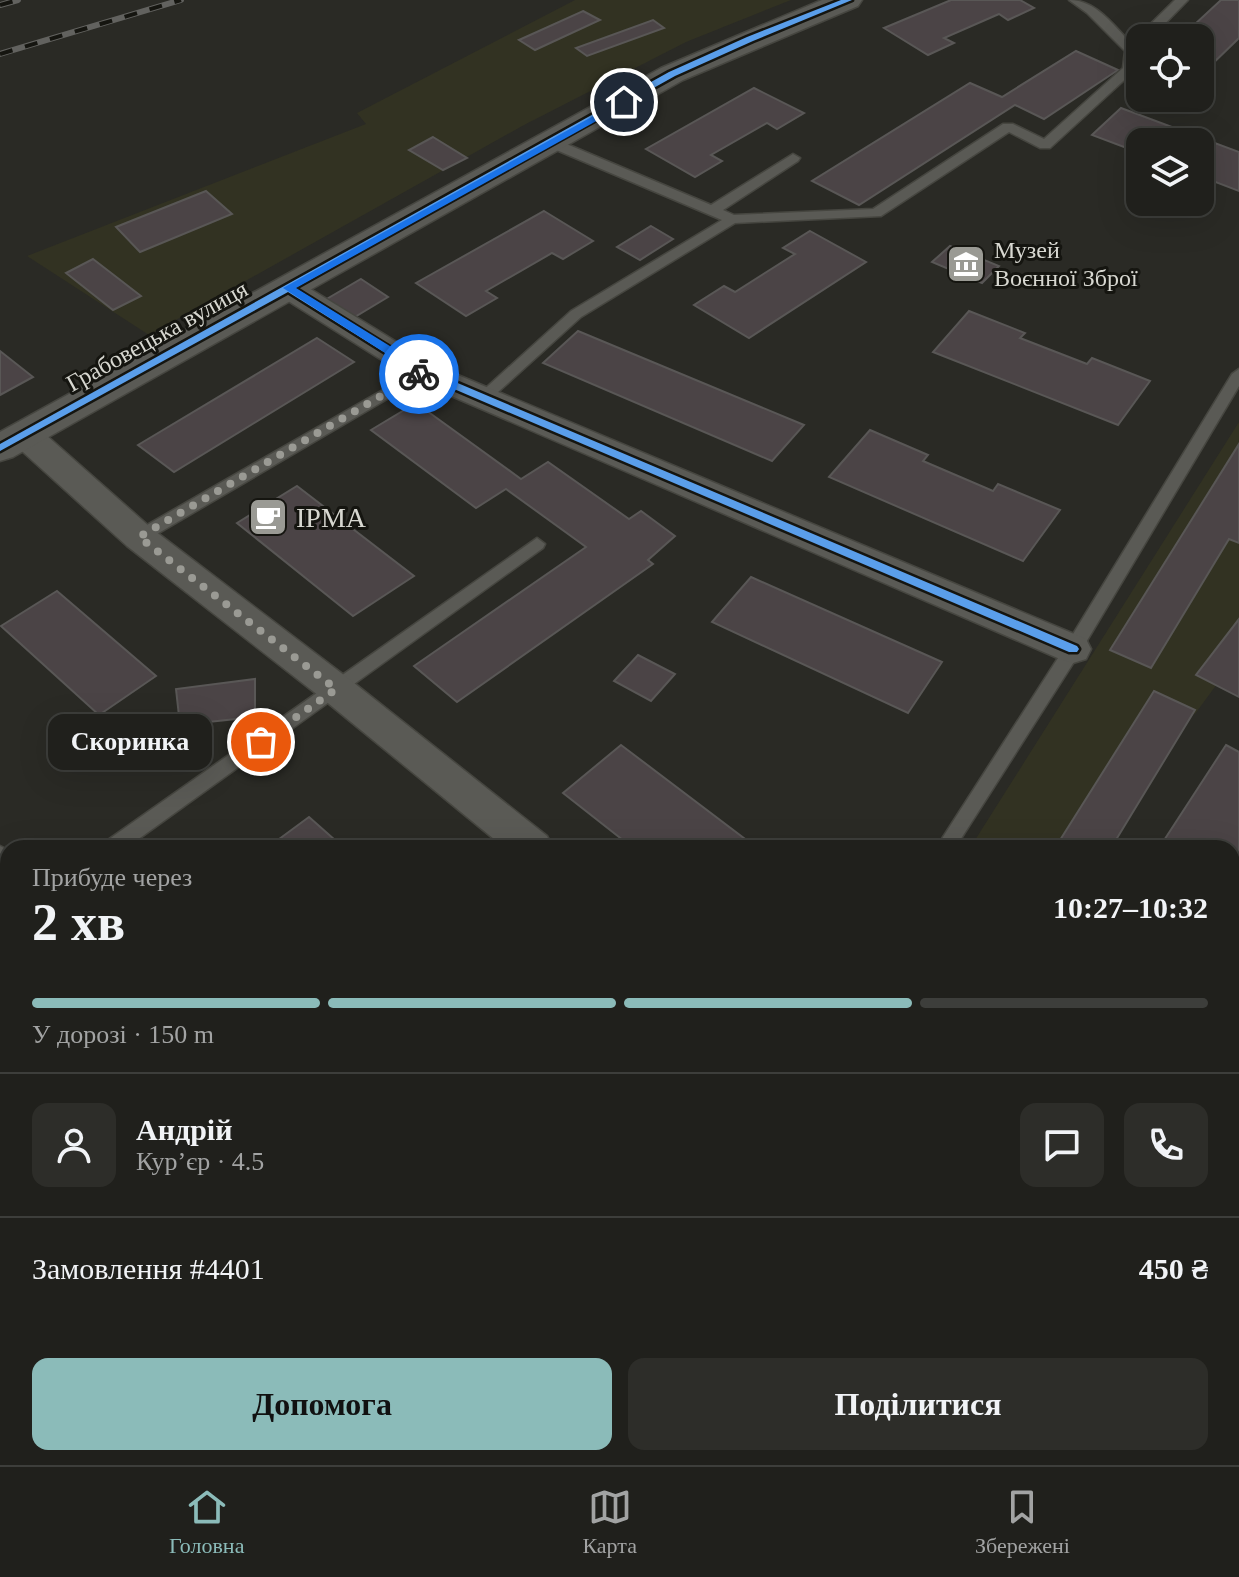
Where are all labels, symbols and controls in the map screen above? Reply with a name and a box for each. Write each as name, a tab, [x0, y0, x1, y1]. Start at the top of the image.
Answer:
map controls	[1126, 24, 1214, 216]
button: locate	[1126, 24, 1214, 112]
pin	[590, 68, 658, 136]
icon: home	[602, 80, 646, 124]
button: layers	[1126, 128, 1214, 216]
place label: Музей Воєнної Зброї	[994, 237, 1138, 291]
museum icon: Музей Воєнної Зброї	[945, 243, 987, 285]
street label: Грабовецька вулиця	[62, 275, 252, 397]
courier	[379, 334, 459, 414]
icon: bike	[397, 352, 441, 396]
cafe icon: ІРМА	[247, 496, 289, 538]
place label: ІРМА	[296, 502, 367, 533]
pin	[227, 708, 295, 776]
callout: Скоринка	[49, 714, 213, 770]
icon: bag	[239, 720, 283, 764]
text: Скоринка	[71, 727, 189, 756]
text: Прибуде через	[32, 863, 192, 892]
text: 10:27–10:32	[1053, 891, 1208, 924]
text: 2 хв	[32, 894, 125, 951]
text: У дорозі · 150 m	[32, 1020, 214, 1049]
button: person	[32, 1103, 116, 1187]
button: chat	[1020, 1103, 1104, 1187]
button: phone	[1124, 1103, 1208, 1187]
text: Андрій	[136, 1113, 232, 1146]
text: Кур’єр · 4.5	[136, 1147, 264, 1176]
text: Замовлення #4401	[32, 1252, 265, 1285]
text: 450 ₴	[1139, 1252, 1208, 1285]
button: Допомога	[32, 1358, 612, 1450]
button: Поділитися	[628, 1358, 1208, 1450]
tab: Головна	[169, 1485, 244, 1559]
tab: Карта	[582, 1485, 637, 1559]
tab: Збережені	[975, 1485, 1070, 1559]

